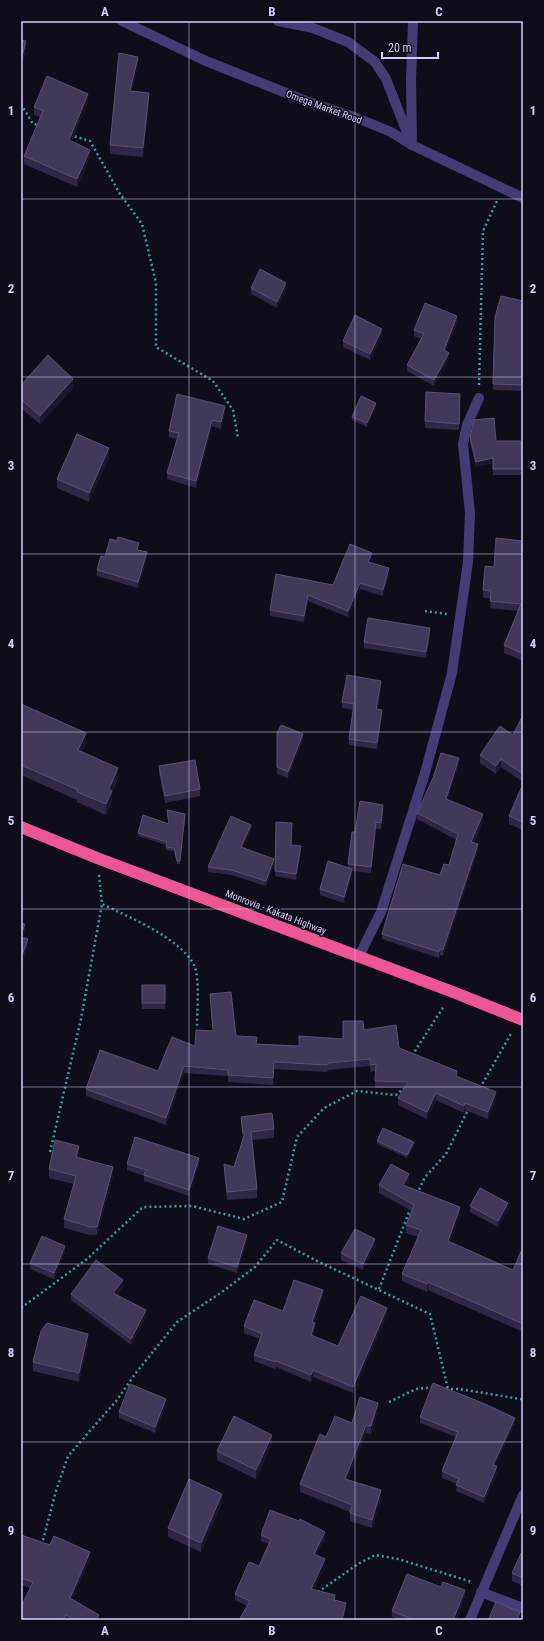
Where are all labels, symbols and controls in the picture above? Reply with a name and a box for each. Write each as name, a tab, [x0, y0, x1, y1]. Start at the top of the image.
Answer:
text: A	[101, 4, 109, 19]
text: B	[268, 4, 276, 19]
text: C	[435, 4, 443, 19]
scale bar	[382, 34, 438, 60]
text: 20 m	[388, 41, 412, 55]
street label: Omega Market Road	[284, 88, 364, 126]
text: 1	[8, 103, 14, 118]
text: 1	[530, 103, 536, 118]
text: 2	[8, 281, 15, 296]
text: 2	[530, 281, 537, 296]
text: 3	[8, 458, 14, 473]
text: 3	[530, 458, 536, 473]
text: 4	[8, 636, 15, 651]
text: 4	[530, 636, 537, 651]
text: 5	[8, 813, 15, 828]
text: 5	[530, 813, 537, 828]
street label: Monrovia - Kakata Highway	[224, 888, 328, 936]
text: 6	[8, 990, 15, 1005]
text: 6	[530, 990, 537, 1005]
text: 7	[8, 1168, 15, 1183]
text: 7	[530, 1168, 537, 1183]
text: 8	[8, 1345, 14, 1360]
text: 8	[530, 1345, 536, 1360]
text: 9	[8, 1523, 14, 1538]
text: 9	[530, 1523, 536, 1538]
text: A	[101, 1623, 109, 1638]
text: B	[268, 1623, 276, 1638]
text: C	[435, 1623, 443, 1638]

